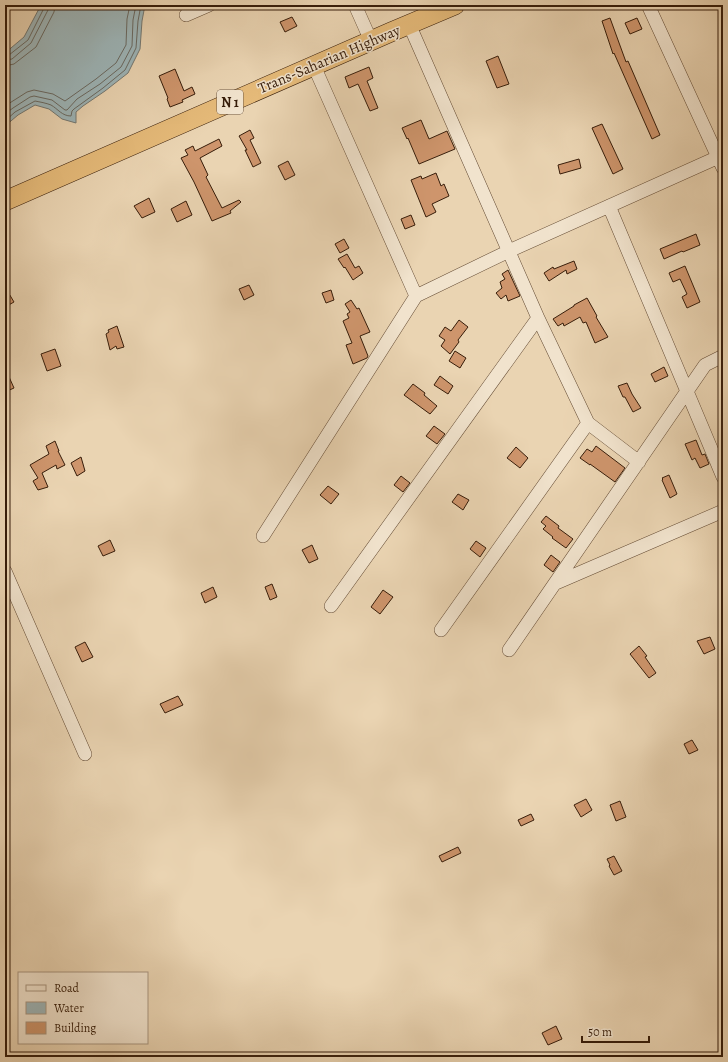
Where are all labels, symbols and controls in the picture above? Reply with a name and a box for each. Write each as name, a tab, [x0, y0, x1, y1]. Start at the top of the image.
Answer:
street label: Trans-Saharian Highway	[255, 20, 403, 98]
road number: N 1	[217, 90, 243, 114]
legend	[18, 972, 148, 1044]
text: Road	[54, 980, 80, 996]
text: Water	[53, 1000, 84, 1016]
scale bar	[582, 1018, 649, 1044]
text: Building	[54, 1020, 96, 1036]
text: 50 m	[588, 1024, 612, 1040]

